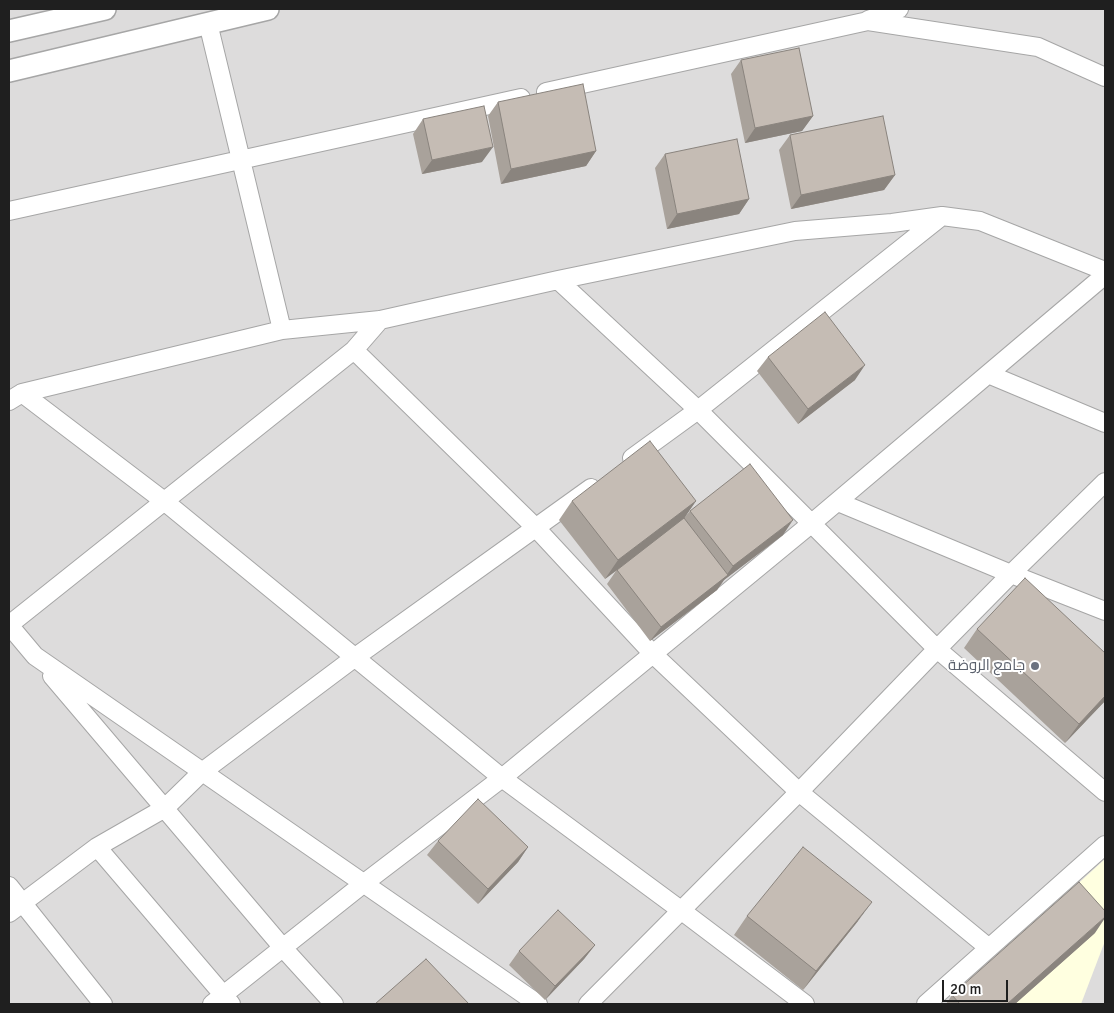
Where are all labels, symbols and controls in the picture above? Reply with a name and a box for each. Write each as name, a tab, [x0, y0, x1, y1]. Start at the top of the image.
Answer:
place label: جامع الروضة	[948, 657, 1025, 675]
marker: جامع الروضة	[1029, 660, 1041, 672]
scale bar	[944, 970, 1010, 1002]
text: 20 m	[950, 980, 981, 998]

